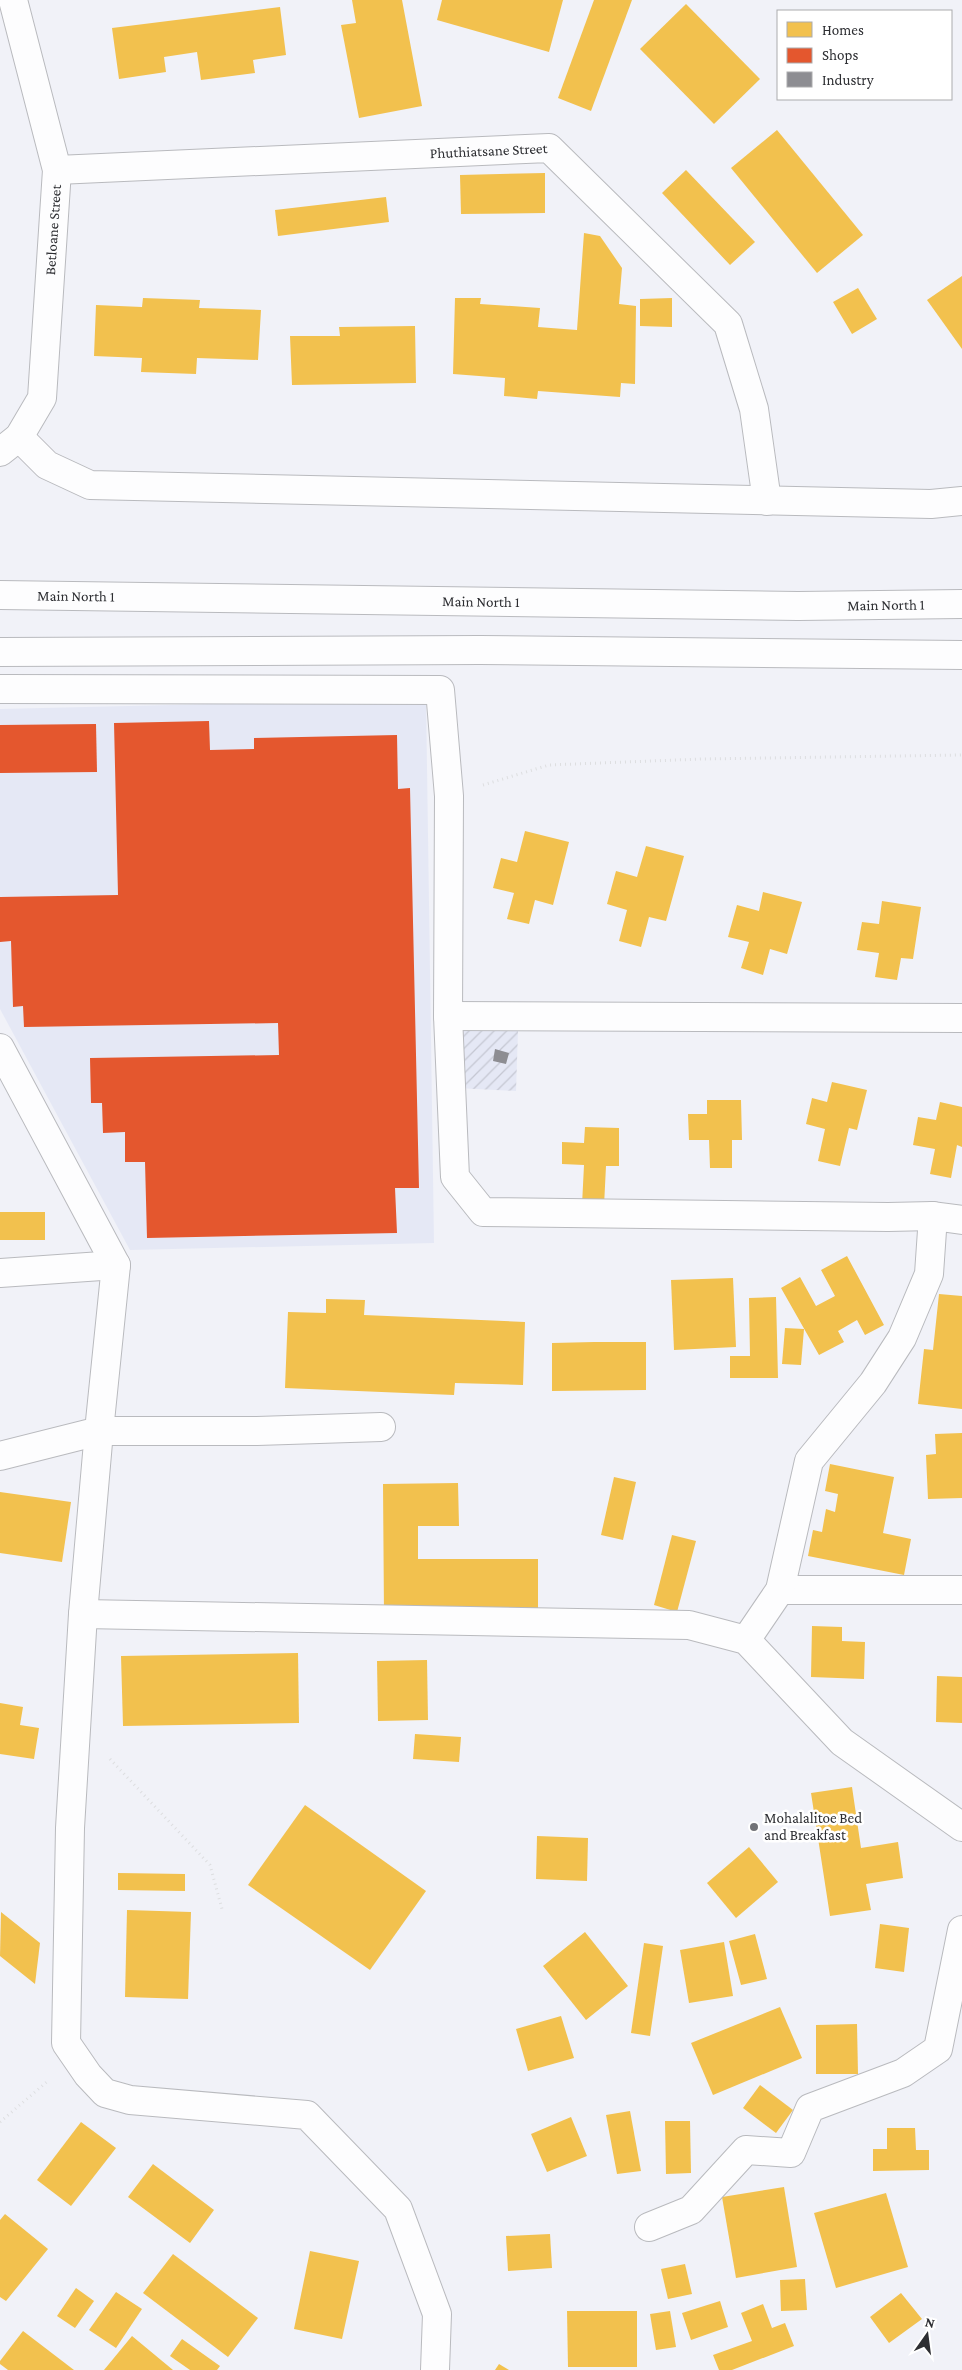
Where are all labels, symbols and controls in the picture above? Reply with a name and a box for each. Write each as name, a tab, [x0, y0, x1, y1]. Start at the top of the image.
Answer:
legend	[777, 10, 952, 100]
text: Homes	[822, 22, 864, 38]
text: Shops	[822, 47, 858, 64]
text: Industry	[822, 72, 874, 89]
street label: Phuthiatsane Street	[429, 140, 549, 161]
street label: Betloane Street	[42, 183, 64, 276]
street label: Main North 1	[37, 588, 115, 605]
street label: Main North 1	[442, 593, 520, 610]
street label: Main North 1	[847, 596, 925, 613]
place label: Mohalalitoe Bed and Breakfast	[764, 1810, 862, 1843]
marker: Mohalalitoe Bed and Breakfast	[748, 1821, 760, 1833]
north arrow	[902, 2310, 952, 2360]
text: N	[924, 2313, 937, 2331]

